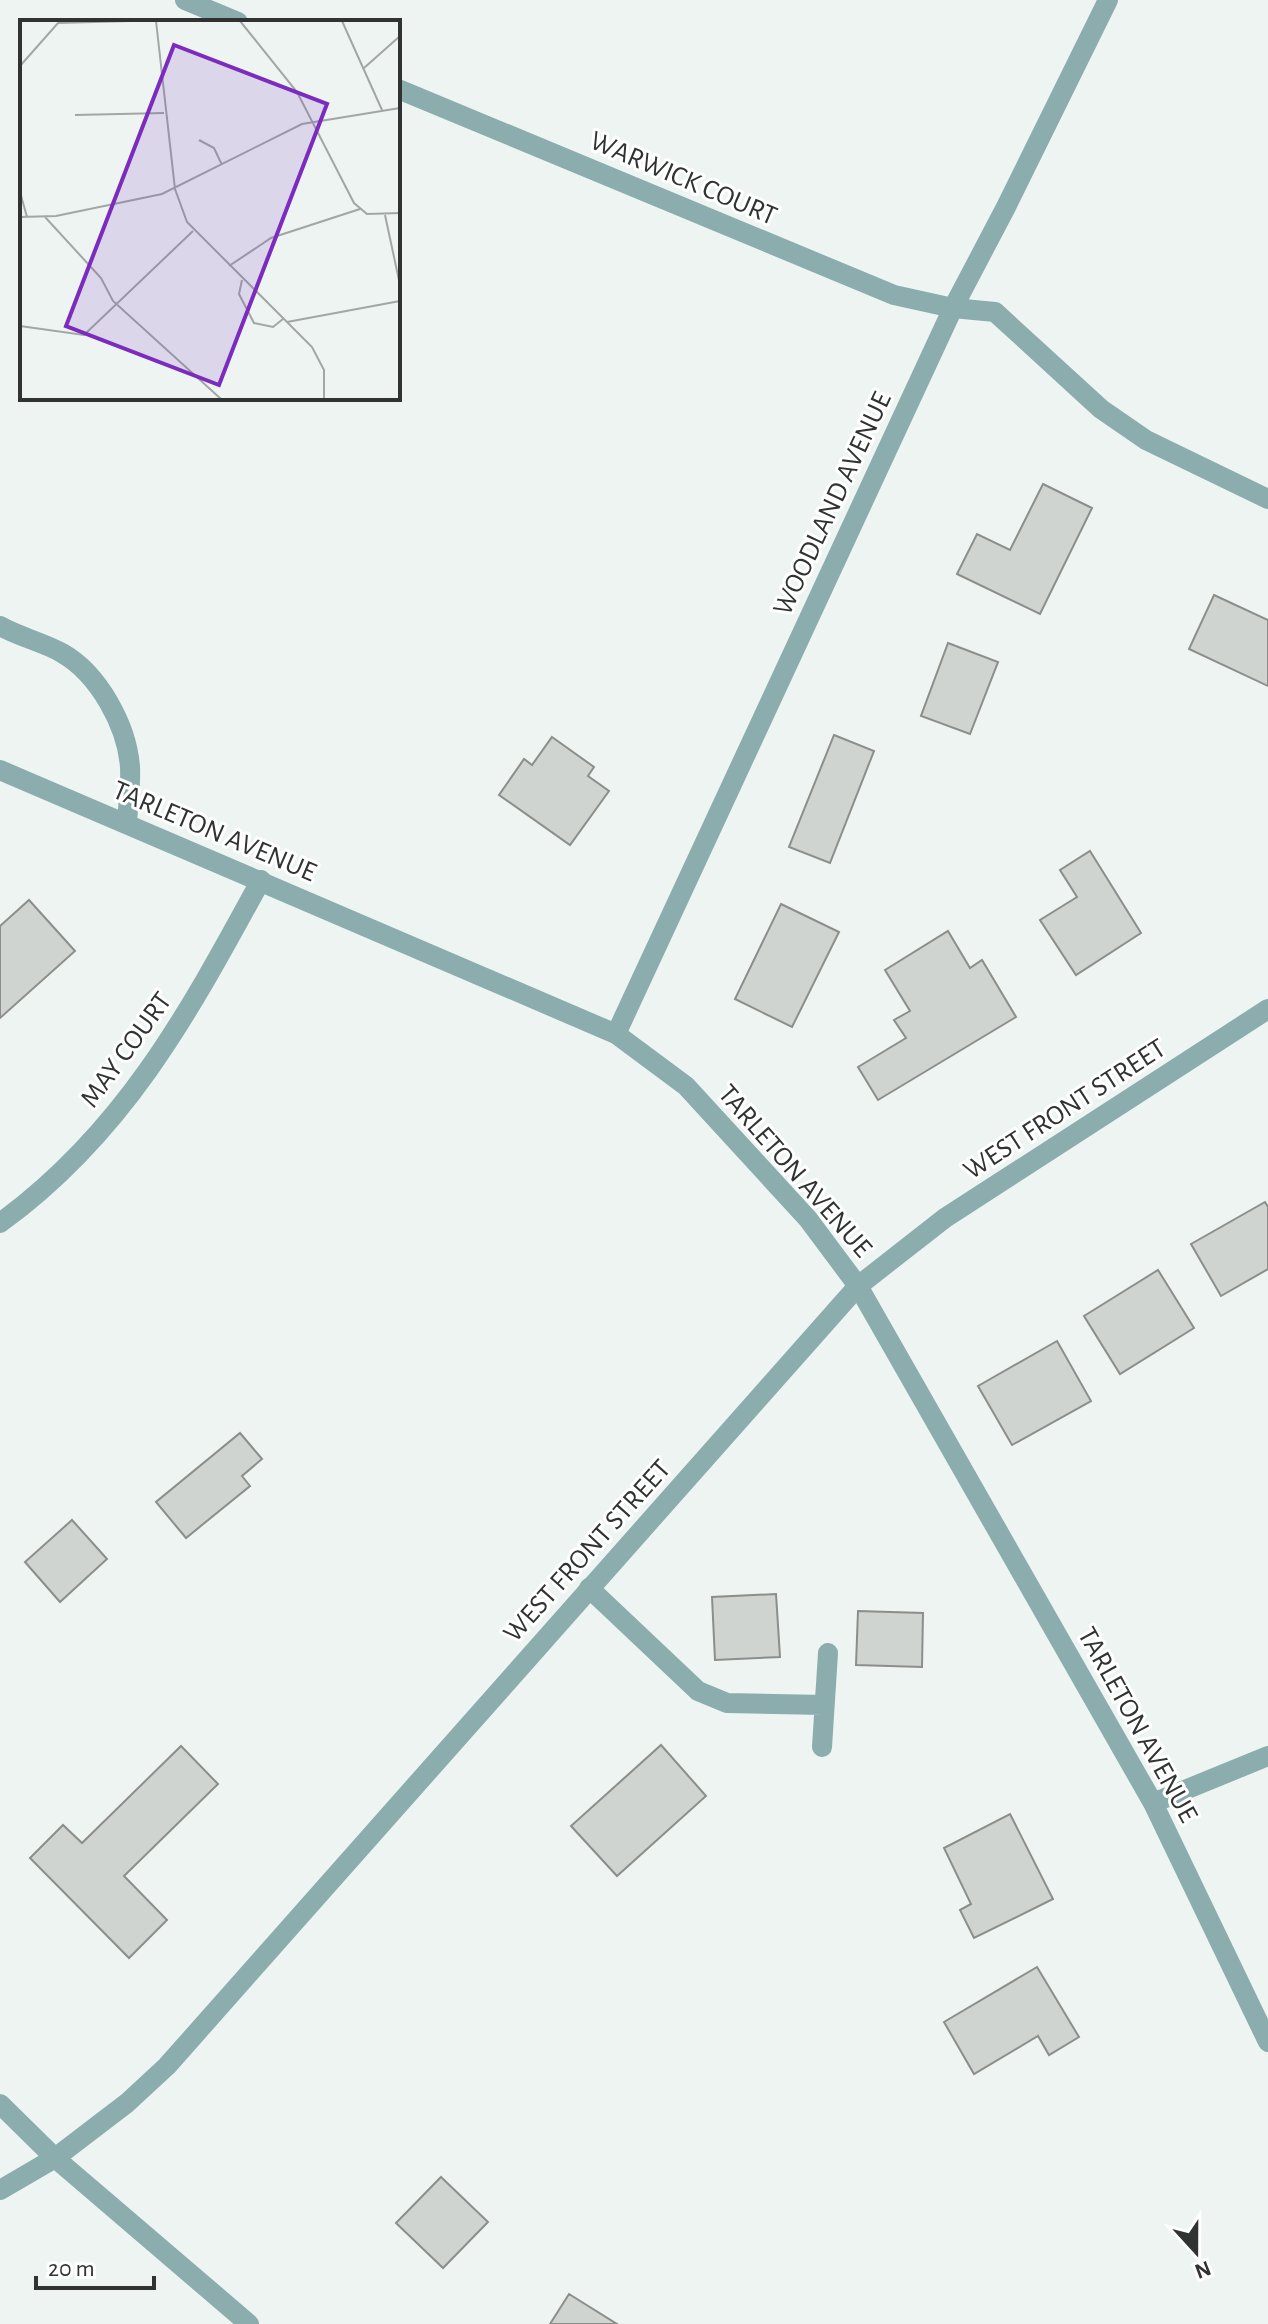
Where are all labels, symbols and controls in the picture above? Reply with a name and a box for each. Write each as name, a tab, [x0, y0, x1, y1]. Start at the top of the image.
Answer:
inset map	[20, 20, 400, 400]
street label: WARWICK COURT	[586, 127, 781, 231]
street label: WOODLAND AVENUE	[769, 388, 897, 620]
street label: TARLETON AVENUE	[108, 776, 320, 887]
street label: MAY COURT	[76, 987, 178, 1113]
street label: WEST FRONT STREET	[959, 1034, 1171, 1185]
street label: TARLETON AVENUE	[712, 1080, 877, 1263]
street label: WEST FRONT STREET	[499, 1455, 677, 1648]
street label: TARLETON AVENUE	[1072, 1623, 1202, 1827]
north arrow	[1156, 2212, 1236, 2292]
scale bar	[36, 2240, 154, 2290]
text: 20 m	[48, 2257, 95, 2281]
text: N	[1192, 2257, 1214, 2283]

